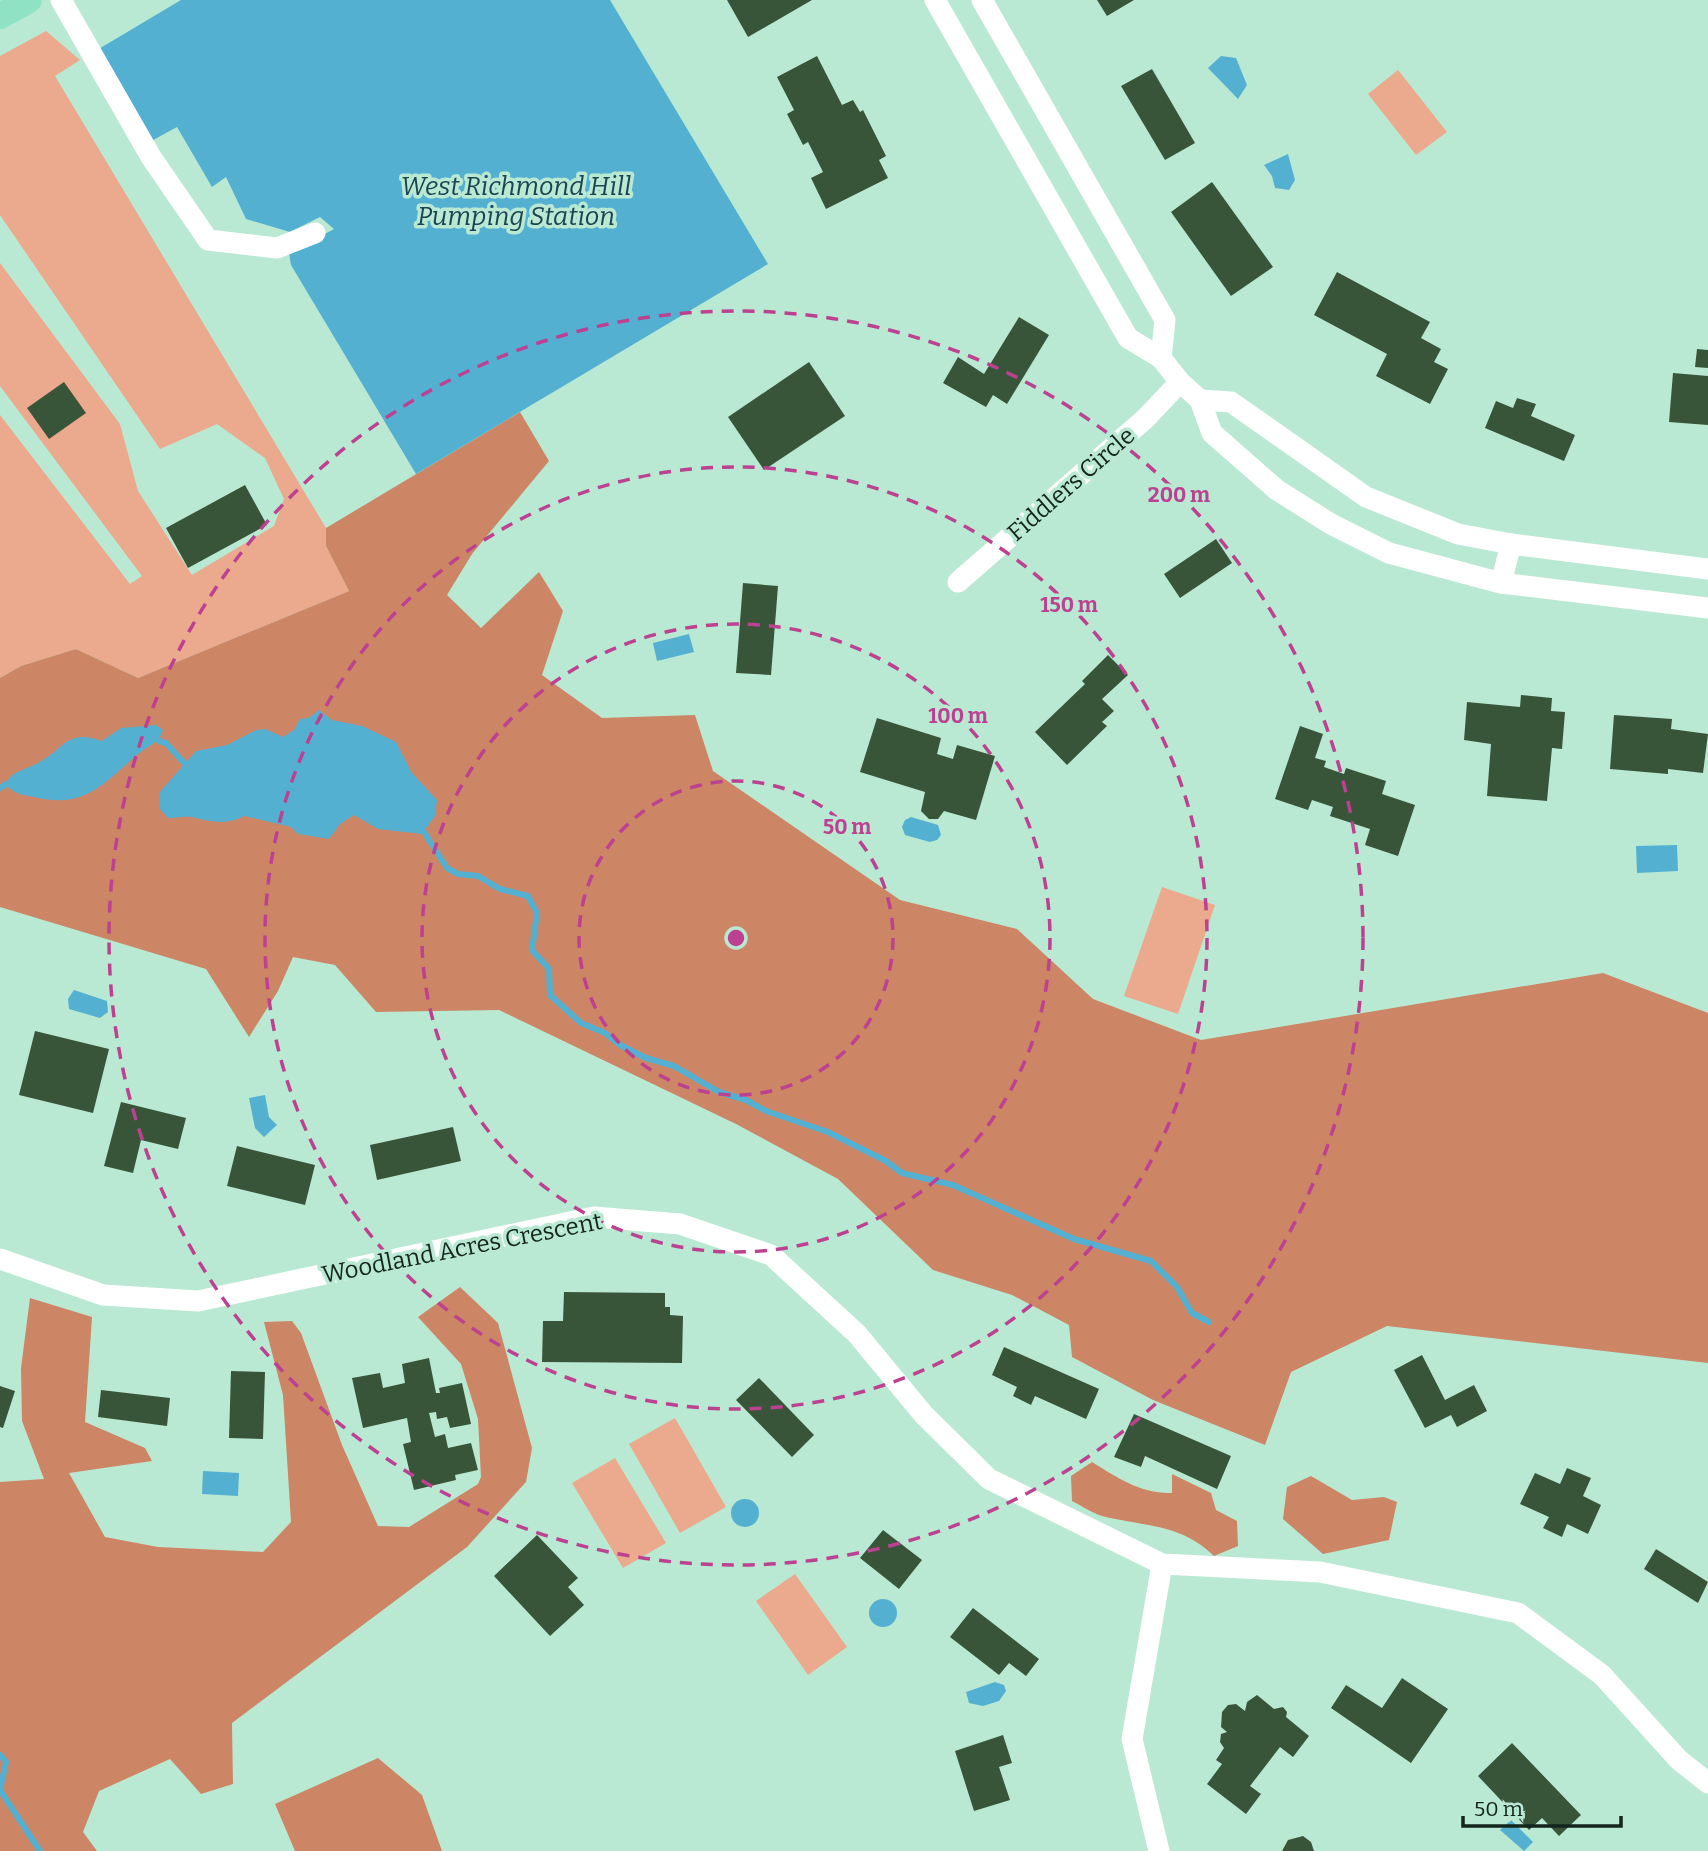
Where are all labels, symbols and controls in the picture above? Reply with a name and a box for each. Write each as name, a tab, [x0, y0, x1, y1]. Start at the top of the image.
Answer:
water label: West Richmond Hill Pumping Station	[401, 171, 631, 232]
street label: Fiddlers Circle	[1002, 421, 1140, 547]
text: 200 m	[1148, 482, 1210, 508]
text: 150 m	[1040, 592, 1098, 618]
text: 100 m	[928, 703, 988, 729]
text: 50 m	[823, 814, 871, 840]
centre of rings	[724, 926, 748, 950]
street label: Woodland Acres Crescent	[320, 1207, 605, 1289]
scale bar	[1463, 1784, 1620, 1828]
text: 50 m	[1474, 1796, 1523, 1822]

